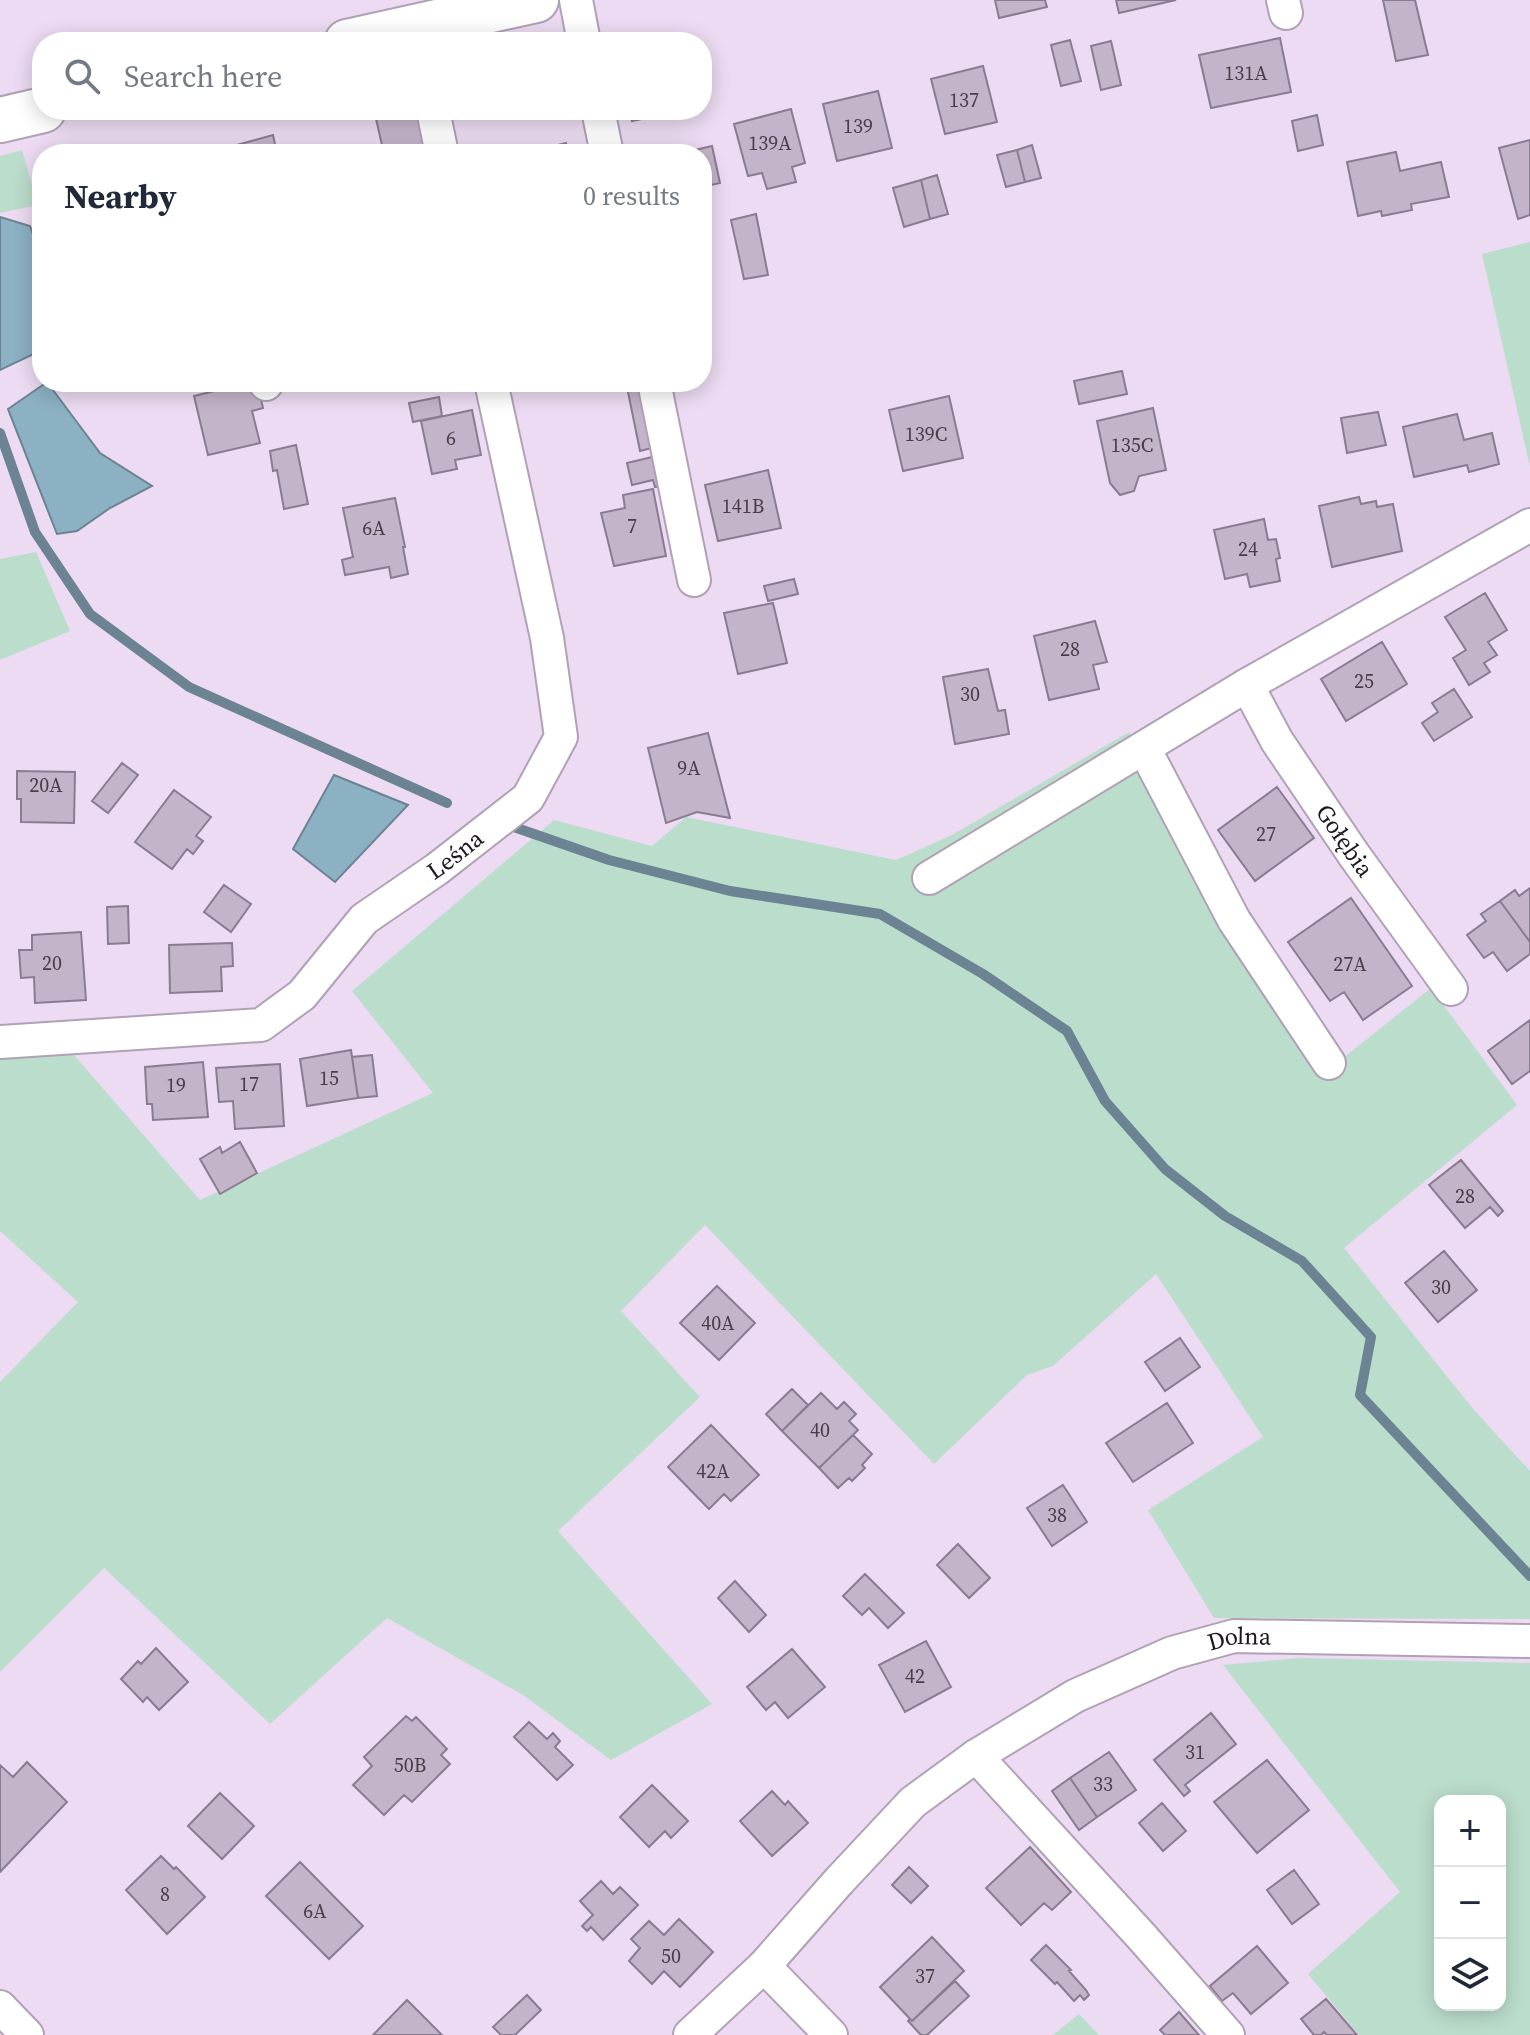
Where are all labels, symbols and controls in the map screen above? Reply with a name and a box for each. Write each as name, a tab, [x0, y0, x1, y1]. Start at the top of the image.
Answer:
search box	[32, 32, 712, 120]
icon: search	[60, 54, 104, 98]
text: Search here	[124, 56, 282, 97]
house number: 131A	[1224, 59, 1268, 87]
house number: 137	[949, 86, 979, 114]
house number: 139	[843, 112, 873, 140]
house number: 139A	[748, 129, 792, 157]
text: Nearby	[64, 173, 177, 219]
text: 0 results	[583, 178, 680, 214]
house number: 139C	[905, 420, 947, 448]
house number: 6	[446, 424, 456, 452]
house number: 135C	[1111, 431, 1153, 459]
house number: 141B	[722, 492, 764, 520]
house number: 7	[627, 512, 637, 540]
house number: 6A	[362, 514, 386, 542]
house number: 24	[1238, 535, 1258, 563]
house number: 28	[1060, 635, 1080, 663]
house number: 25	[1354, 667, 1374, 695]
house number: 30	[960, 680, 980, 708]
house number: 9A	[677, 754, 701, 782]
house number: 20A	[29, 771, 63, 799]
street label: Gołębia	[1308, 797, 1382, 884]
house number: 27	[1256, 820, 1276, 848]
street label: Leśna	[420, 821, 491, 887]
house number: 20	[42, 949, 62, 977]
house number: 27A	[1333, 950, 1367, 978]
house number: 15	[319, 1064, 339, 1092]
house number: 17	[239, 1070, 259, 1098]
house number: 19	[166, 1071, 186, 1099]
house number: 28	[1455, 1182, 1475, 1210]
house number: 30	[1431, 1273, 1451, 1301]
house number: 40A	[701, 1309, 735, 1337]
house number: 40	[810, 1416, 830, 1444]
house number: 42A	[696, 1457, 730, 1485]
house number: 38	[1047, 1501, 1067, 1529]
street label: Dolna	[1204, 1619, 1272, 1659]
house number: 42	[905, 1662, 925, 1690]
house number: 31	[1185, 1738, 1205, 1766]
house number: 50B	[394, 1751, 426, 1779]
house number: 33	[1093, 1770, 1113, 1798]
map controls	[1434, 1795, 1506, 2011]
button: +	[1434, 1795, 1506, 1867]
button: −	[1434, 1867, 1506, 1939]
house number: 8	[160, 1880, 170, 1908]
house number: 6A	[303, 1897, 327, 1925]
button: layers	[1434, 1939, 1506, 2011]
house number: 50	[661, 1942, 681, 1970]
house number: 37	[915, 1962, 935, 1990]

